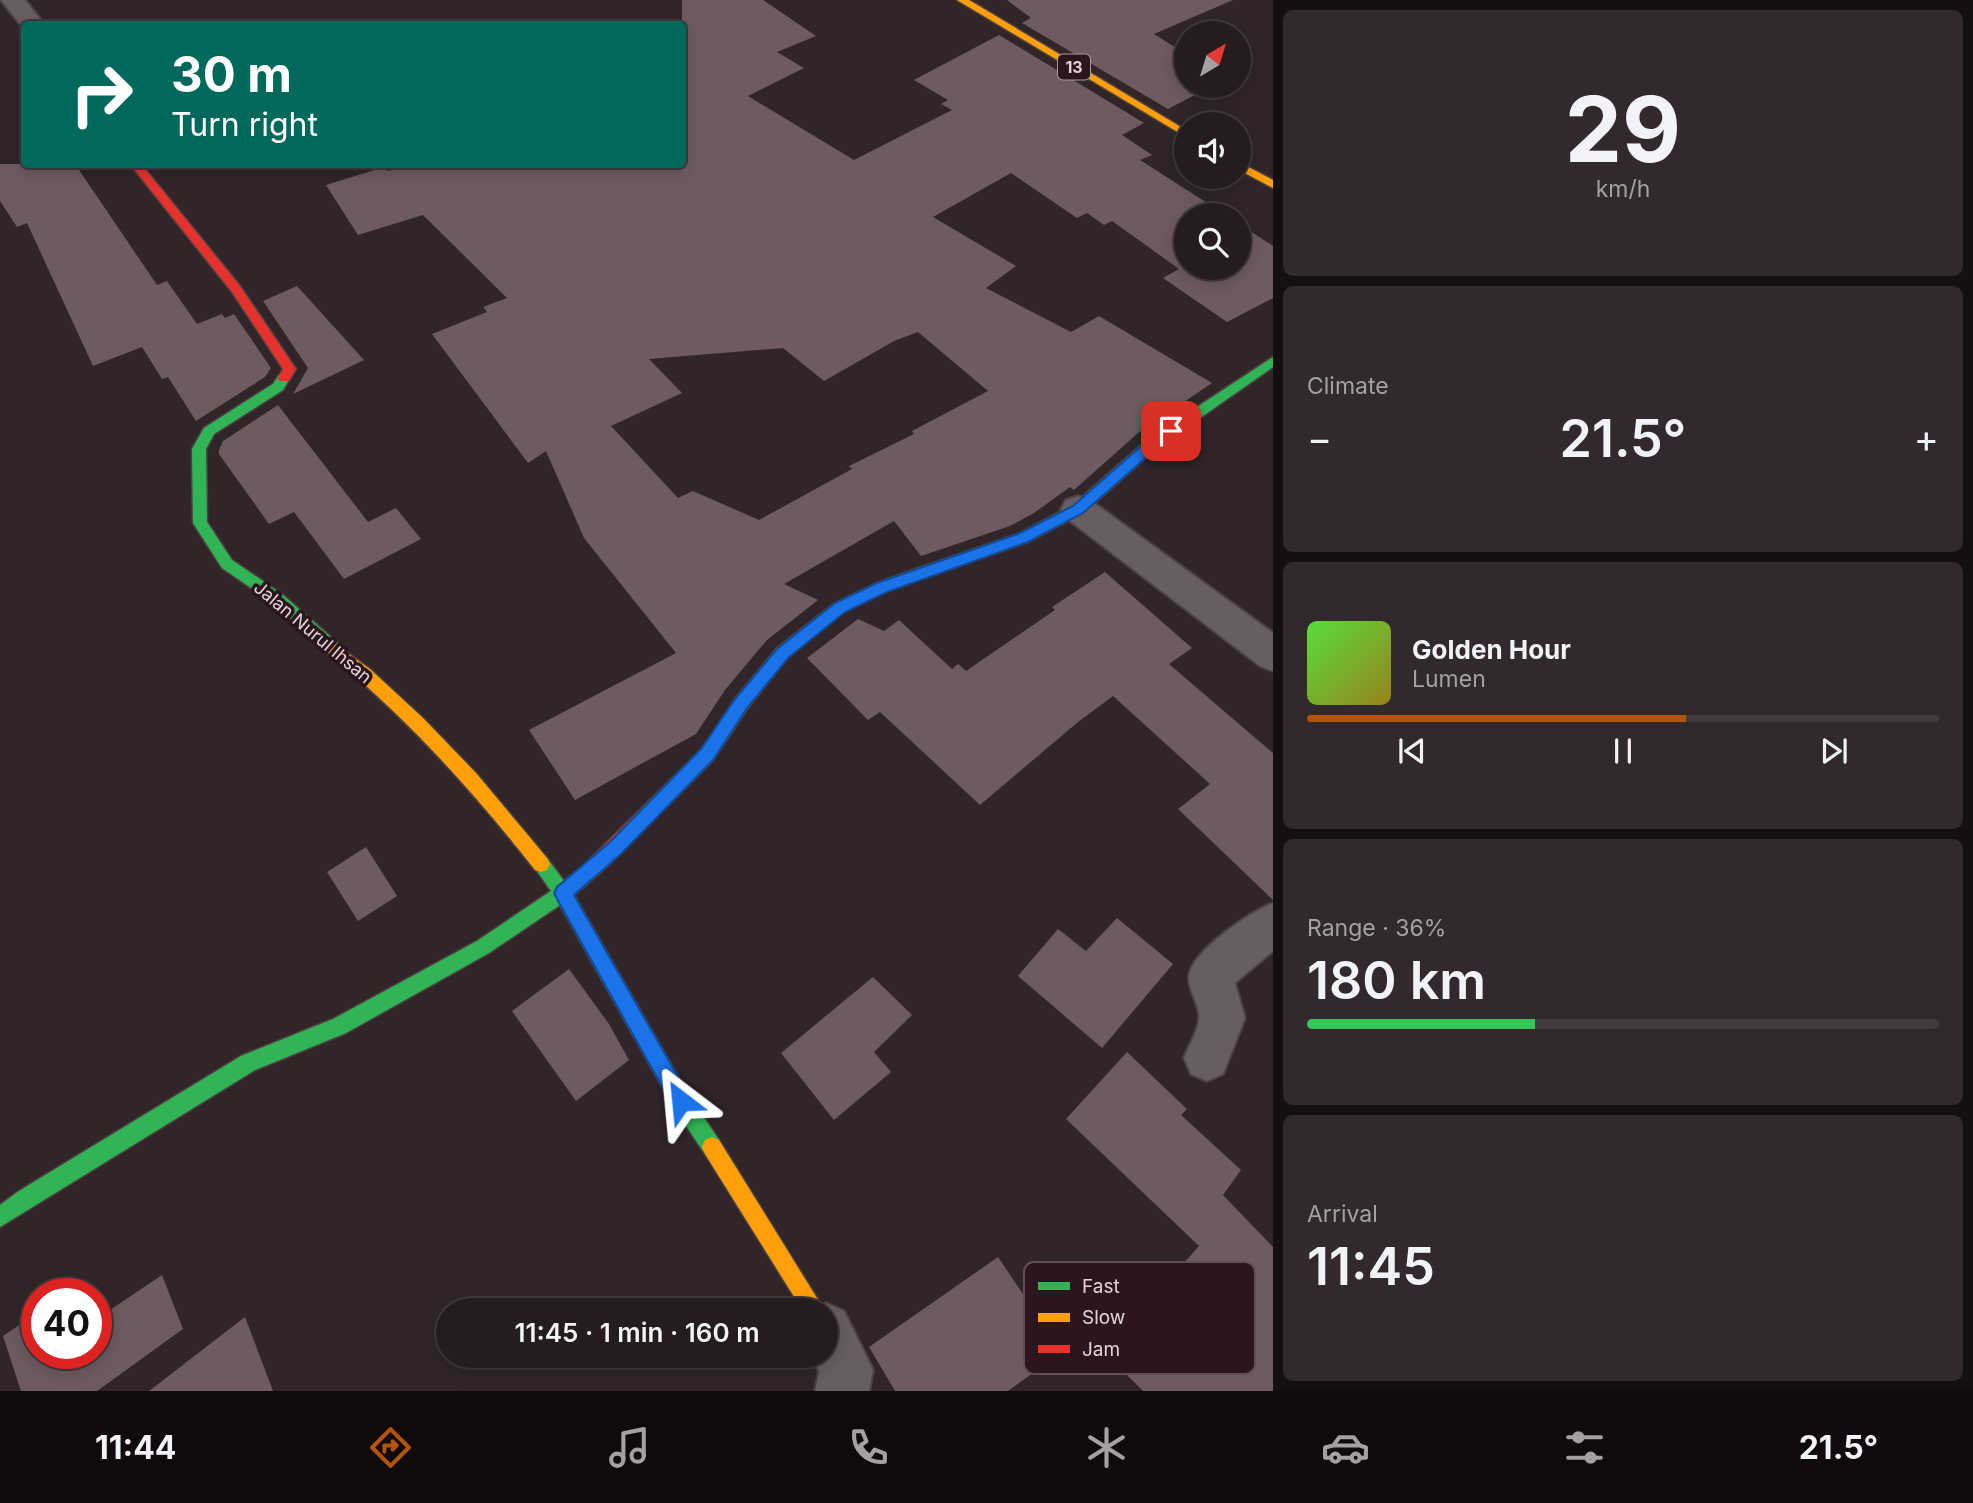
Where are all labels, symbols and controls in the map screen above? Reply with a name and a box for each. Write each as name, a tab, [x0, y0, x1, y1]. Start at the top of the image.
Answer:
north arrow	[1174, 21, 1251, 98]
map controls	[1174, 21, 1251, 280]
text: 30 m	[171, 45, 292, 104]
icon: right	[56, 49, 147, 140]
road number: 13	[1058, 54, 1090, 80]
text: 29	[1565, 74, 1681, 184]
text: Turn right	[171, 105, 318, 144]
button: sound	[1174, 112, 1251, 189]
text: km/h	[1596, 175, 1650, 203]
button: search	[1174, 203, 1251, 280]
text: Climate	[1307, 372, 1389, 400]
pin	[1141, 401, 1201, 461]
text: 21.5°	[1560, 407, 1686, 470]
icon: arrive	[1152, 412, 1190, 450]
text: −	[1307, 415, 1332, 461]
text: +	[1914, 415, 1939, 461]
street label: Jalan Nurul Ihsan	[250, 577, 376, 687]
text: Golden Hour	[1412, 634, 1571, 665]
text: Lumen	[1412, 665, 1486, 693]
icon: previous	[1393, 732, 1431, 770]
icon: pause	[1604, 732, 1642, 770]
icon: next	[1815, 732, 1853, 770]
text: Range · 36%	[1307, 914, 1446, 942]
text: 180 km	[1307, 949, 1486, 1012]
position arrow	[644, 1064, 718, 1138]
text: Arrival	[1307, 1200, 1378, 1228]
text: 11:45	[1307, 1235, 1435, 1298]
legend	[1024, 1262, 1255, 1374]
text: Fast	[1082, 1275, 1120, 1298]
speed limit sign: 40	[21, 1278, 112, 1369]
text: Slow	[1082, 1306, 1125, 1329]
text: 11:45 · 1 min · 160 m	[514, 1317, 760, 1348]
text: Jam	[1082, 1338, 1120, 1361]
icon: directions	[366, 1423, 415, 1472]
icon: music	[605, 1423, 654, 1472]
icon: phone	[844, 1423, 893, 1472]
icon: climate	[1082, 1423, 1131, 1472]
icon: car	[1321, 1423, 1370, 1472]
icon: filters	[1560, 1423, 1609, 1472]
text: 11:44	[95, 1428, 176, 1467]
text: 21.5°	[1799, 1428, 1878, 1467]

